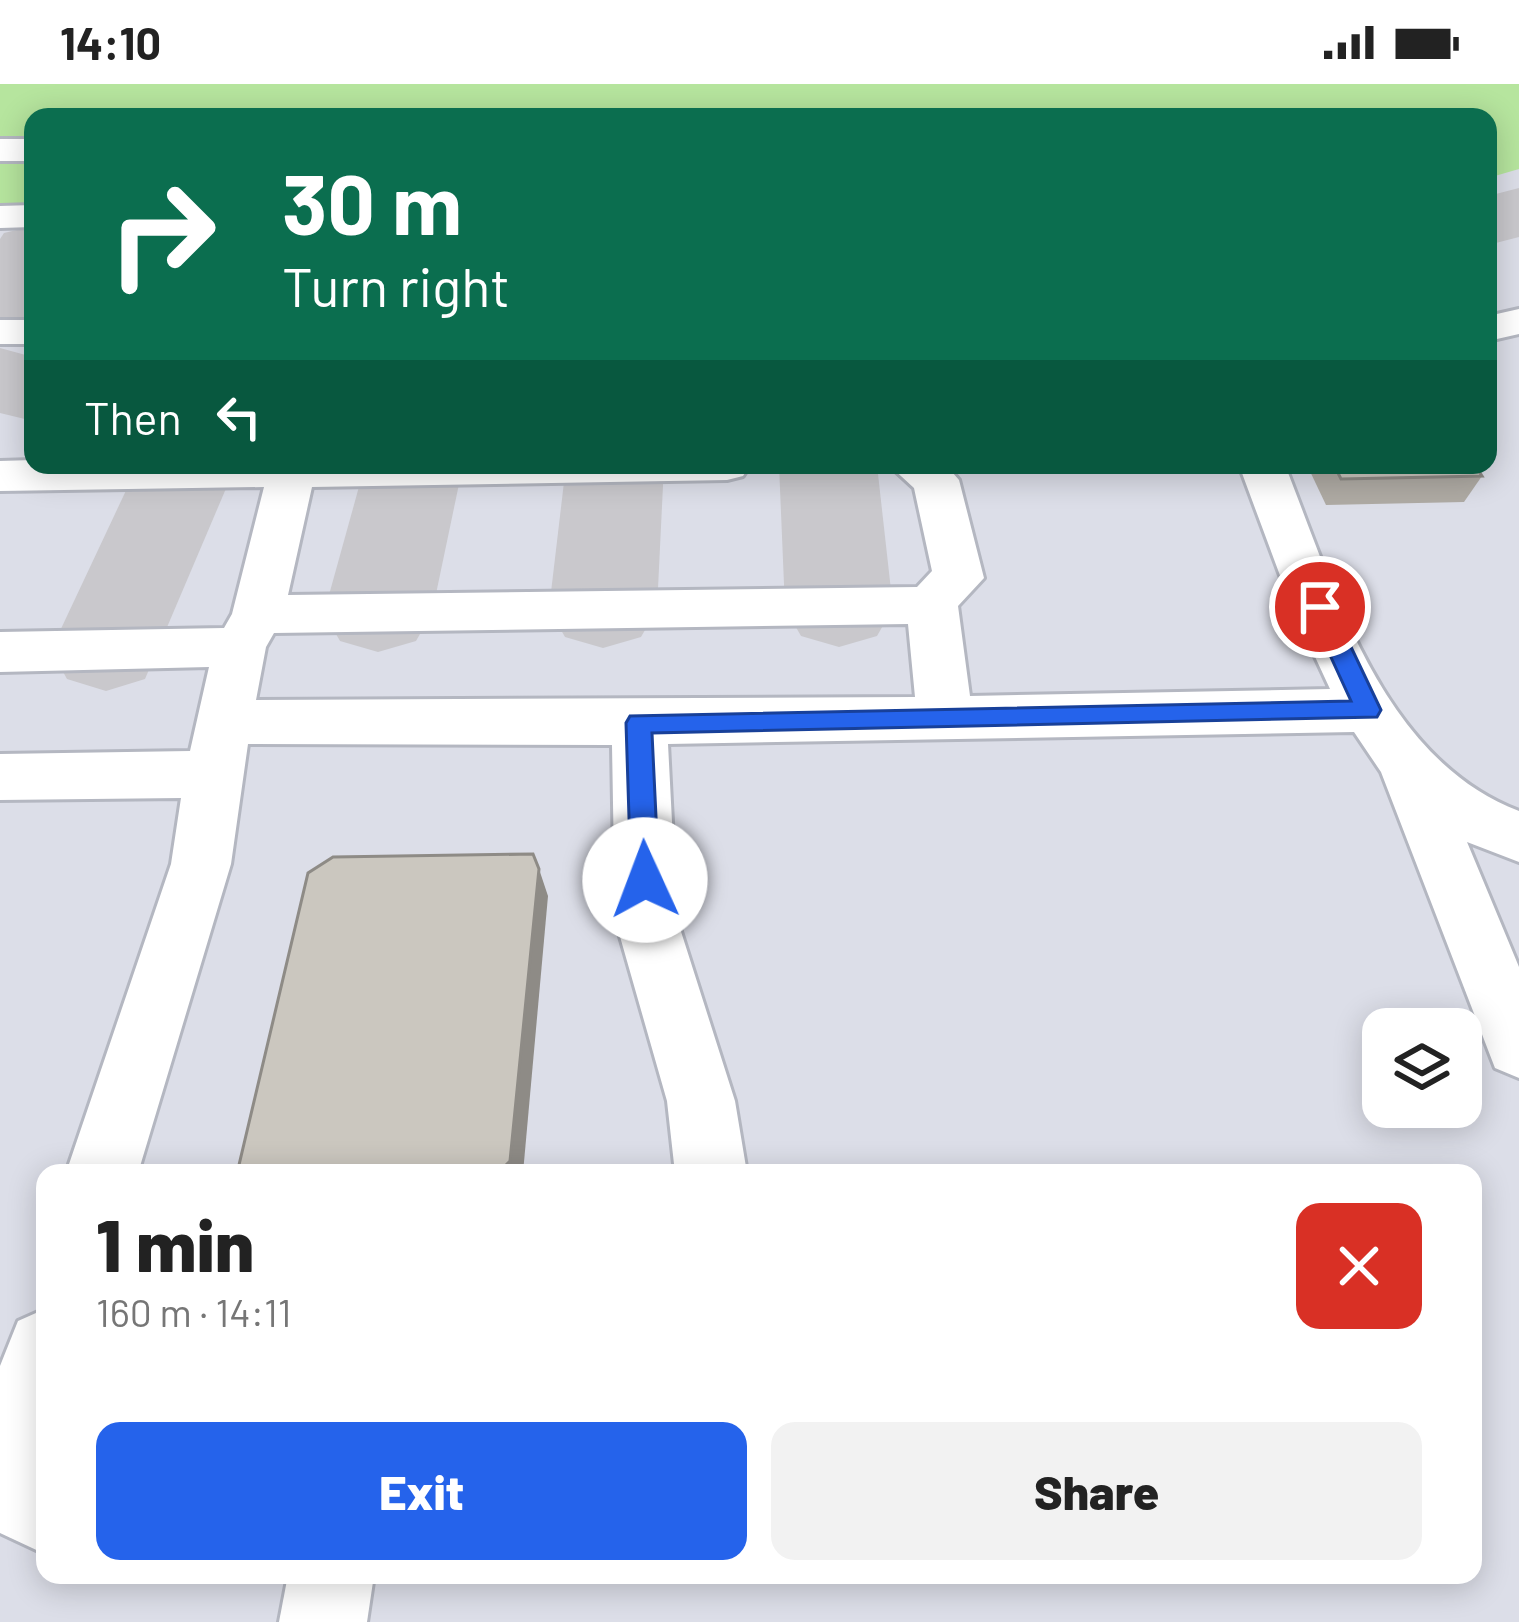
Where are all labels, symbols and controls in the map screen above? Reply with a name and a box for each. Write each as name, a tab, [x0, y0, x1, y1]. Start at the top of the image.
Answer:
text: 14:10	[60, 15, 161, 69]
text: 30 m	[282, 151, 462, 252]
icon: right	[84, 156, 240, 312]
text: Turn right	[282, 253, 510, 318]
icon: left	[206, 384, 272, 450]
text: Then	[84, 390, 182, 444]
pin	[1269, 556, 1371, 658]
icon: arrive	[1287, 574, 1353, 640]
position arrow	[582, 817, 708, 943]
map controls	[1362, 1008, 1482, 1128]
button: layers	[1362, 1008, 1482, 1128]
text: 1 min	[96, 1200, 254, 1286]
button: close	[1296, 1203, 1422, 1329]
text: 160 m · 14:11	[96, 1288, 291, 1335]
button: Exit	[96, 1422, 747, 1560]
button: Share	[771, 1422, 1422, 1560]

